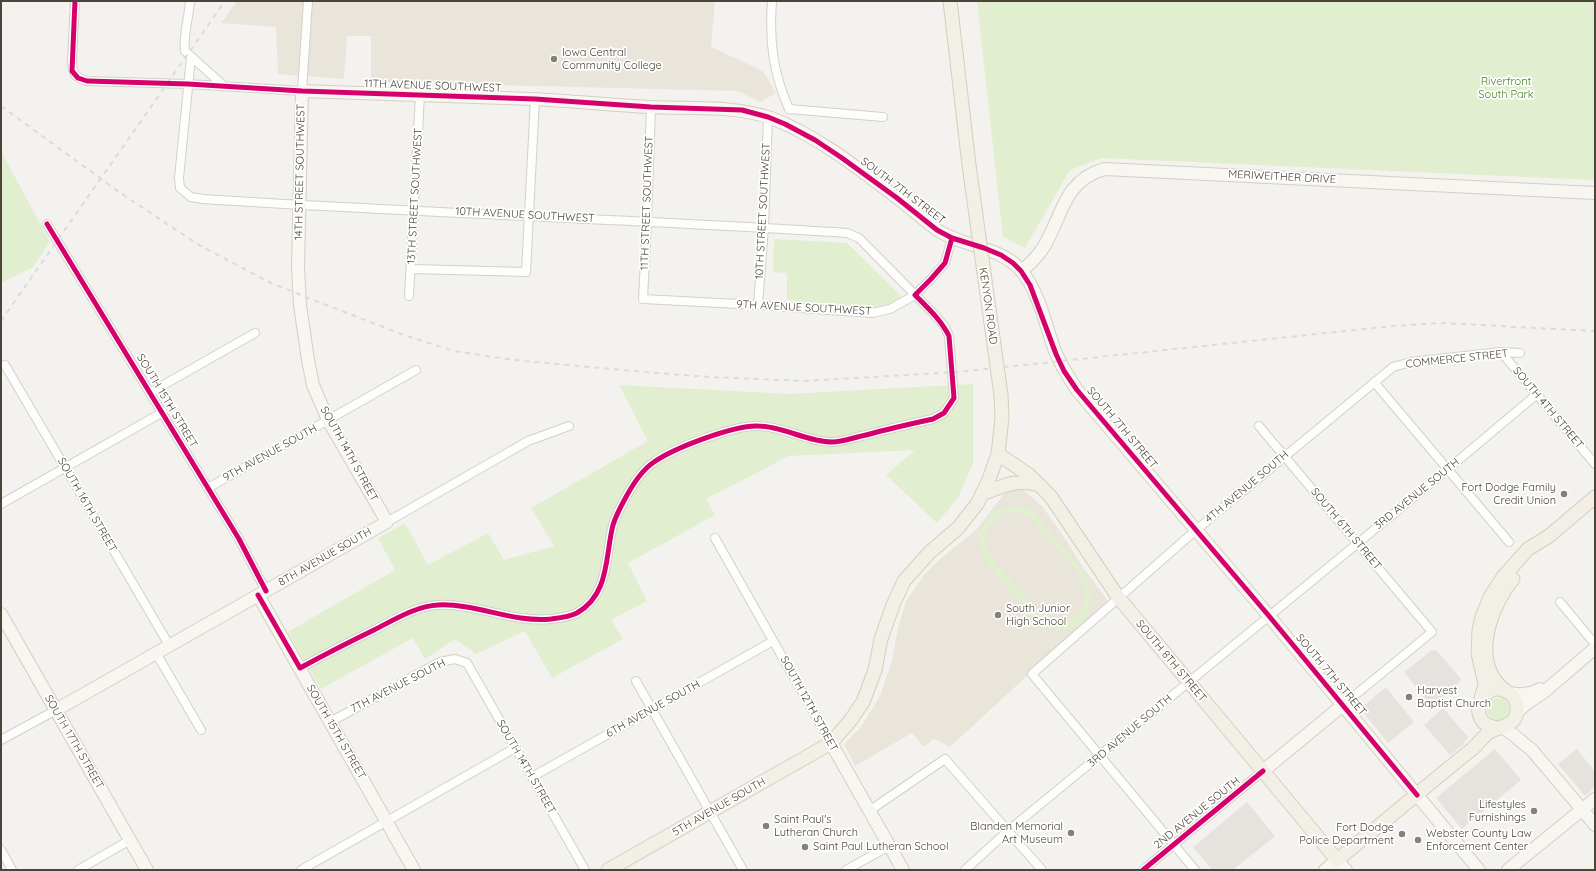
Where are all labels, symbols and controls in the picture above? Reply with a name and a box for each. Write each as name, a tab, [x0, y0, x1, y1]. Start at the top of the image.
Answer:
place label: Iowa Central Community College	[562, 46, 662, 72]
marker: Iowa Central Community College	[549, 54, 559, 64]
park label: Riverfront South Park	[1478, 75, 1534, 101]
street label: 11TH AVENUE SOUTHWEST	[364, 77, 502, 95]
street label: 14TH STREET SOUTHWEST	[292, 104, 308, 240]
street label: 13TH STREET SOUTHWEST	[405, 128, 425, 264]
street label: 11TH STREET SOUTHWEST	[638, 135, 656, 271]
street label: 10TH STREET SOUTHWEST	[753, 142, 773, 280]
street label: SOUTH 7TH STREET	[858, 155, 948, 227]
street label: MERIWEITHER DRIVE	[1228, 168, 1336, 186]
street label: 10TH AVENUE SOUTHWEST	[455, 205, 595, 225]
street label: KENYON ROAD	[976, 267, 1000, 345]
street label: 9TH AVENUE SOUTHWEST	[736, 298, 872, 318]
street label: COMMERCE STREET	[1405, 347, 1509, 371]
street label: SOUTH 15TH STREET	[134, 352, 200, 450]
street label: SOUTH 4TH STREET	[1510, 364, 1586, 452]
street label: SOUTH 7TH STREET	[1084, 384, 1160, 472]
street label: SOUTH 14TH STREET	[317, 404, 381, 504]
street label: 9TH AVENUE SOUTH	[221, 422, 319, 484]
street label: 4TH AVENUE SOUTH	[1202, 448, 1292, 526]
street label: SOUTH 16TH STREET	[55, 455, 119, 555]
street label: 3RD AVENUE SOUTH	[1372, 456, 1462, 532]
place label: Fort Dodge Family Credit Union	[1461, 481, 1556, 507]
street label: SOUTH 6TH STREET	[1308, 485, 1384, 573]
marker: Fort Dodge Family Credit Union	[1559, 489, 1569, 499]
street label: 8TH AVENUE SOUTH	[276, 525, 374, 589]
place label: South Junior High School	[1006, 602, 1070, 628]
marker: South Junior High School	[993, 610, 1003, 620]
street label: SOUTH 8TH STREET	[1133, 617, 1209, 705]
street label: SOUTH 7TH STREET	[1293, 631, 1369, 719]
street label: SOUTH 12TH STREET	[777, 654, 841, 754]
street label: 7TH AVENUE SOUTH	[348, 656, 448, 716]
street label: 6TH AVENUE SOUTH	[604, 678, 702, 740]
street label: SOUTH 15TH STREET	[304, 682, 368, 782]
place label: Harvest Baptist Church	[1417, 684, 1491, 710]
street label: 3RD AVENUE SOUTH	[1085, 692, 1175, 770]
marker: Harvest Baptist Church	[1404, 692, 1414, 702]
street label: SOUTH 17TH STREET	[42, 693, 106, 791]
street label: SOUTH 14TH STREET	[494, 718, 558, 816]
street label: 2ND AVENUE SOUTH	[1151, 774, 1243, 852]
street label: 5TH AVENUE SOUTH	[670, 775, 768, 839]
place label: Lifestyles Furnishings	[1469, 798, 1526, 824]
marker: Lifestyles Furnishings	[1529, 806, 1539, 816]
place label: Saint Paul's Lutheran Church	[774, 813, 858, 839]
place label: Blanden Memorial Art Museum	[970, 820, 1063, 846]
marker: Saint Paul's Lutheran Church	[761, 821, 771, 831]
place label: Fort Dodge Police Department	[1299, 821, 1394, 847]
place label: Webster County Law Enforcement Center	[1426, 827, 1532, 853]
marker: Blanden Memorial Art Museum	[1066, 828, 1076, 838]
marker: Fort Dodge Police Department	[1397, 829, 1407, 839]
marker: Webster County Law Enforcement Center	[1413, 835, 1423, 845]
place label: Saint Paul Lutheran School	[813, 840, 949, 854]
marker: Saint Paul Lutheran School	[800, 842, 810, 852]

